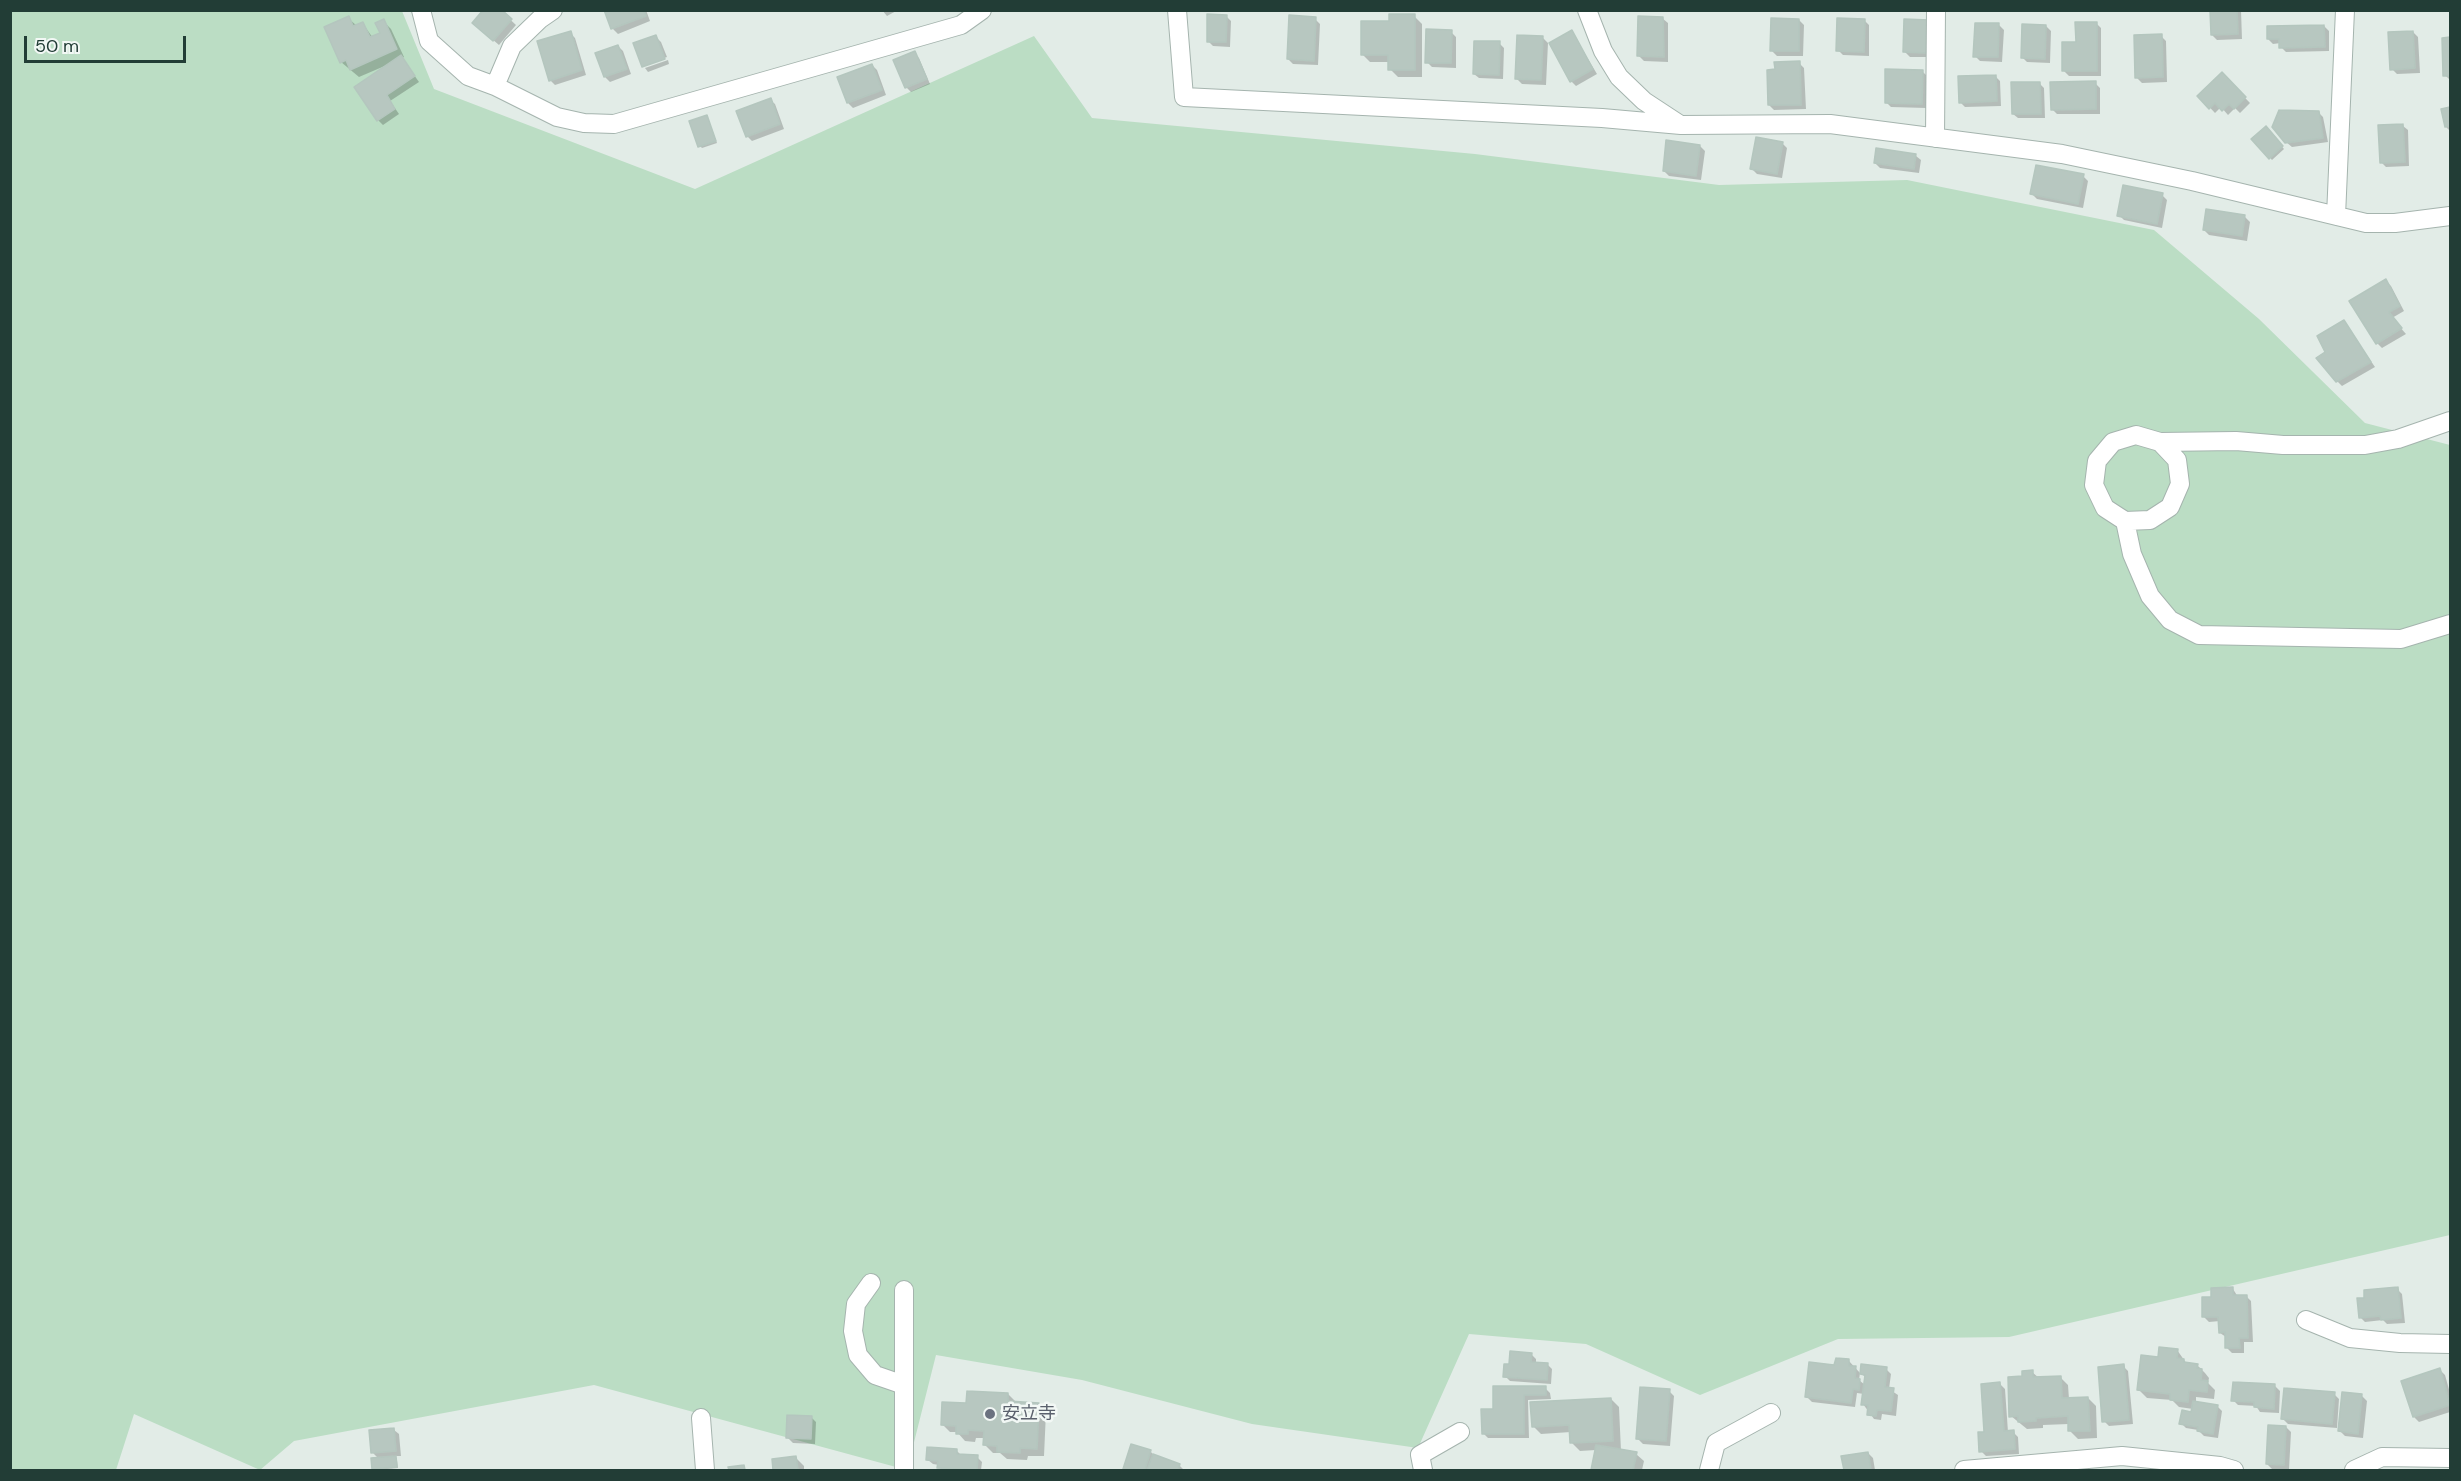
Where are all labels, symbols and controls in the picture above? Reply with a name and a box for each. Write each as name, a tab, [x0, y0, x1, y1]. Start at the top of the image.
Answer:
scale bar	[27, 24, 189, 62]
text: 50 m	[35, 34, 79, 58]
place label: 安立寺	[1002, 1403, 1056, 1425]
marker: 安立寺	[983, 1407, 997, 1421]

